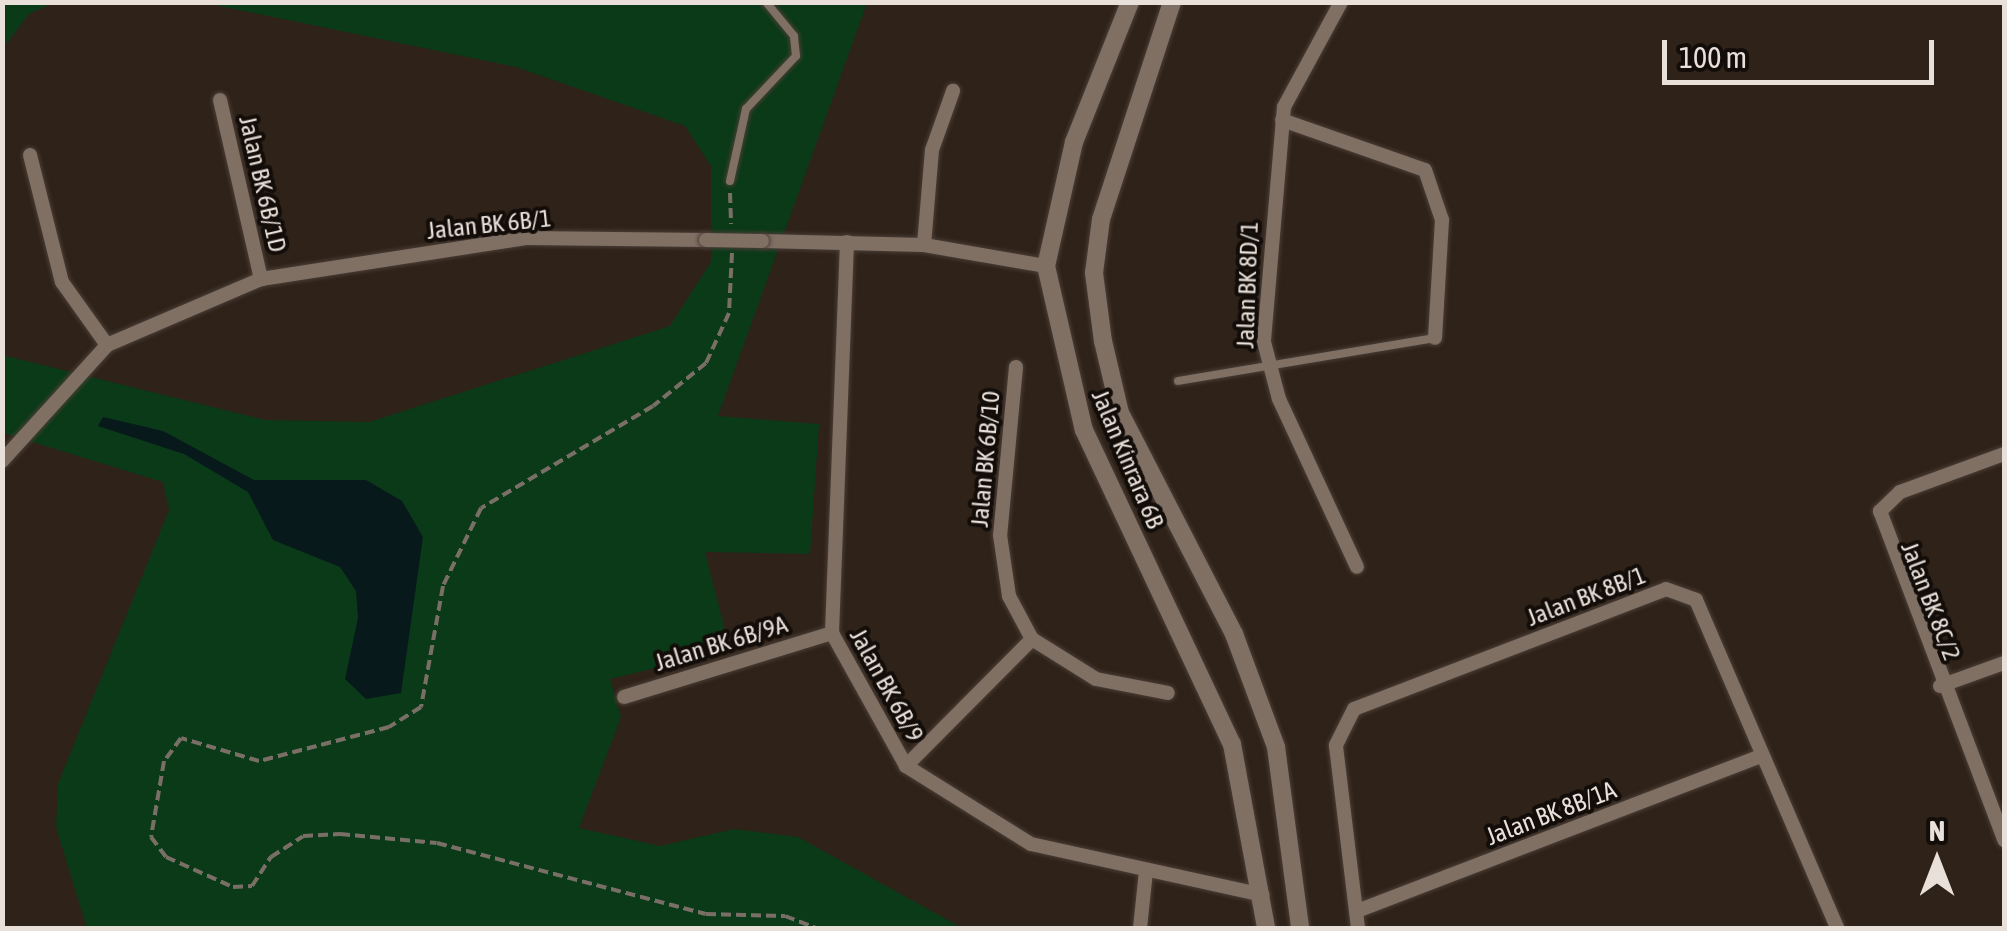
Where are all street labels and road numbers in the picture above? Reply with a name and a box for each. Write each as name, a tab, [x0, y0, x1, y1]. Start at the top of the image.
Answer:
street label: Jalan BK 6B/1D	[233, 113, 293, 255]
street label: Jalan BK 6B/1	[425, 203, 553, 245]
street label: Jalan BK 8D/1	[1230, 221, 1264, 349]
street label: Jalan Kinrara 6B	[1085, 385, 1171, 533]
street label: Jalan BK 6B/10	[964, 390, 1006, 528]
street label: Jalan BK 8C/2	[1895, 538, 1967, 664]
street label: Jalan BK 8B/1	[1522, 560, 1650, 632]
street label: Jalan BK 6B/9A	[651, 609, 791, 677]
street label: Jalan BK 6B/9	[844, 623, 930, 747]
street label: Jalan BK 8B/1A	[1482, 774, 1620, 852]

